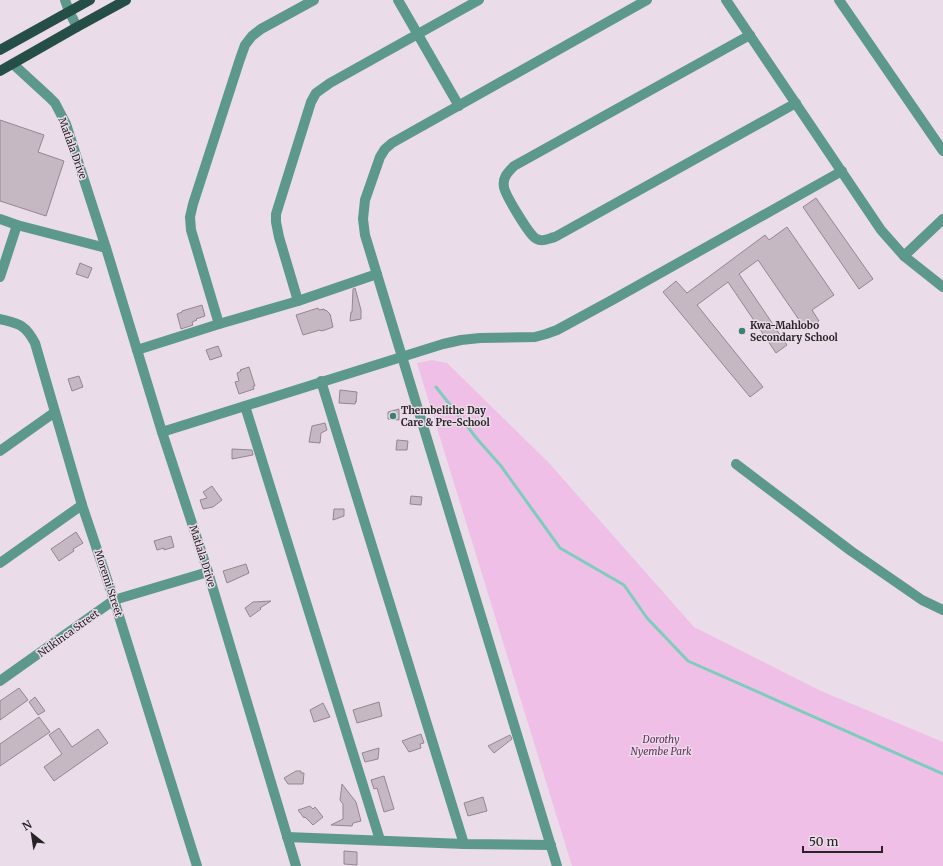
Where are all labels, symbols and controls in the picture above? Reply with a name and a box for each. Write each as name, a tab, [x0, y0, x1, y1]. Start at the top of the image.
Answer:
street label: Matlala Drive	[55, 116, 90, 181]
place label: Kwa-Mahlobo Secondary School	[750, 319, 839, 344]
marker: Kwa-Mahlobo Secondary School	[737, 326, 747, 336]
place label: Thembelithe Day Care & Pre-School	[401, 404, 490, 429]
marker: Thembelithe Day Care & Pre-School	[388, 411, 398, 421]
street label: Matlala Drive	[186, 524, 219, 589]
street label: Moremi Street	[92, 548, 125, 618]
street label: Ntikinca Street	[35, 607, 101, 660]
park label: Dorothy Nyembe Park	[631, 733, 692, 758]
north arrow	[12, 814, 52, 854]
text: N	[20, 817, 35, 834]
scale bar	[803, 828, 882, 854]
text: 50 m	[809, 834, 838, 849]

